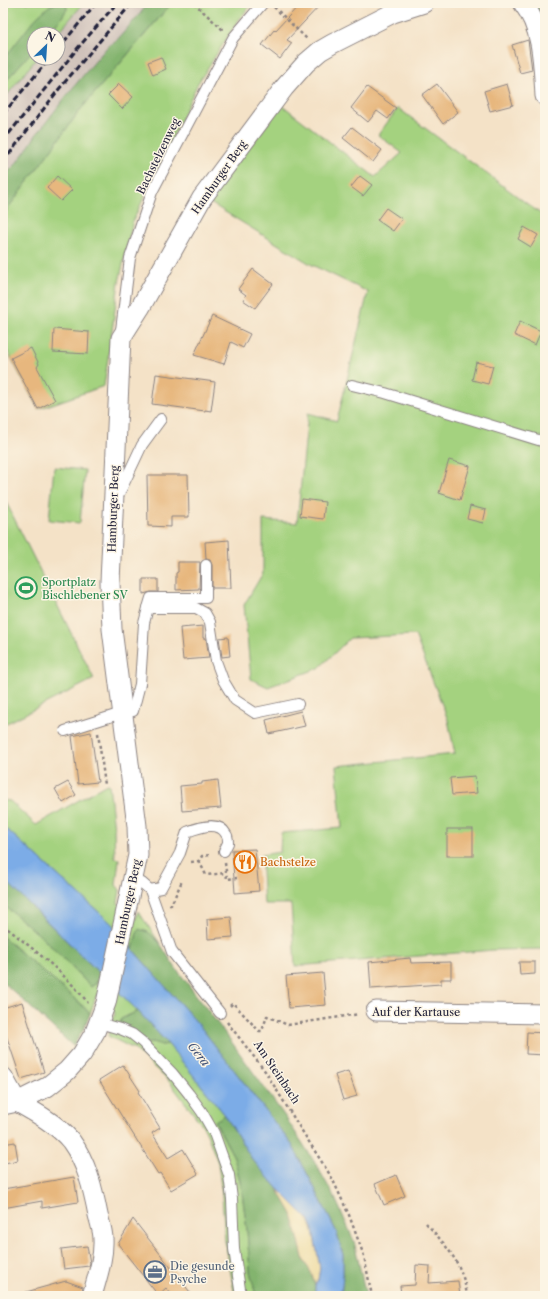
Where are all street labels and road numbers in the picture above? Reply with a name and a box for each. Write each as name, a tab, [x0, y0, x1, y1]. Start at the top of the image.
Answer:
street label: Bachstelzenweg	[133, 115, 183, 197]
street label: Hamburger Berg	[188, 137, 250, 217]
street label: Hamburger Berg	[104, 465, 122, 553]
street label: Hamburger Berg	[112, 858, 144, 946]
street label: Auf der Kartause	[371, 1005, 460, 1019]
street label: Am Steinbach	[250, 1037, 303, 1106]

